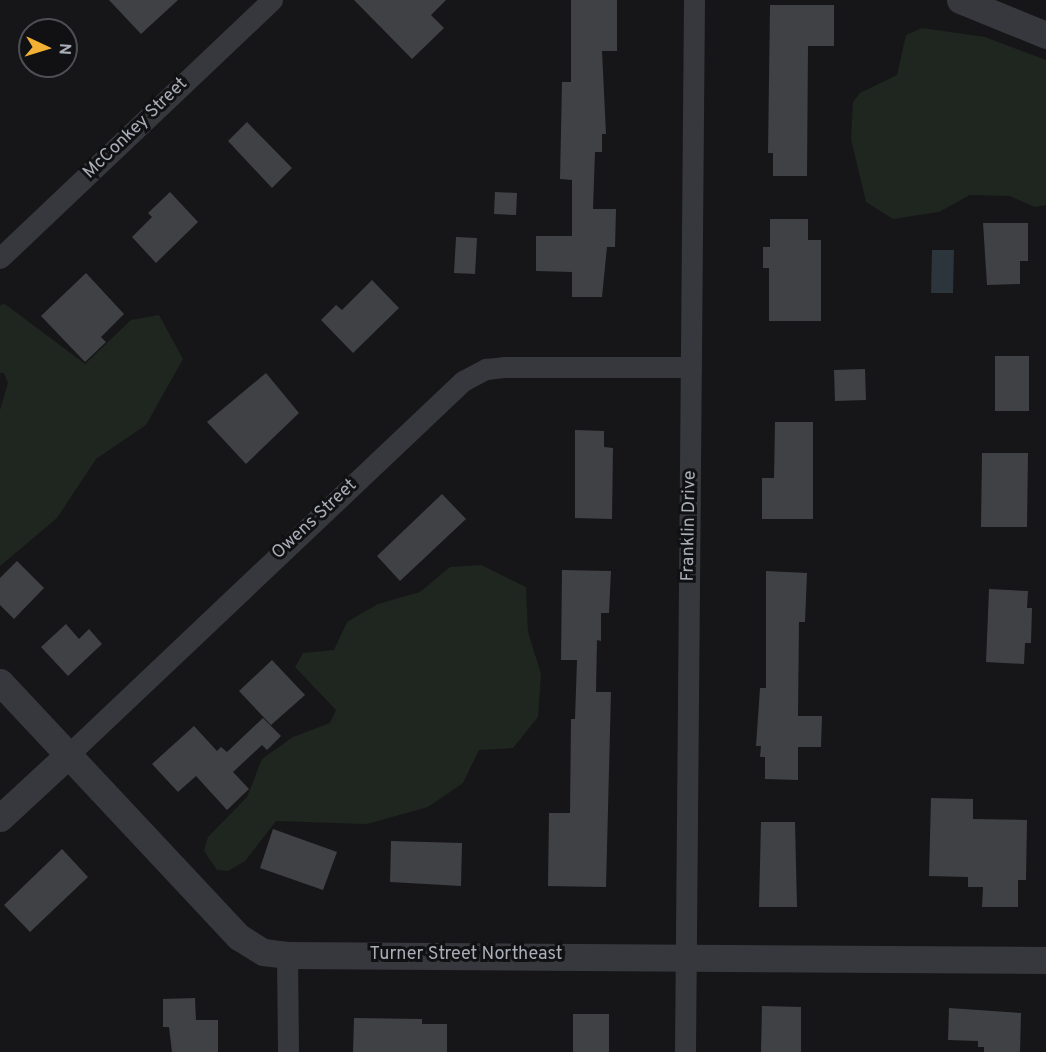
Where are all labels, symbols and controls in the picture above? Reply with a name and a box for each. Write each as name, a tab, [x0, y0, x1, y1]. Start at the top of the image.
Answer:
north arrow	[18, 18, 78, 78]
text: N	[54, 43, 74, 56]
street label: McConkey Street	[79, 74, 193, 184]
street label: Franklin Drive	[678, 470, 702, 582]
street label: Owens Street	[268, 475, 362, 565]
street label: Turner Street Northeast	[369, 944, 563, 966]

